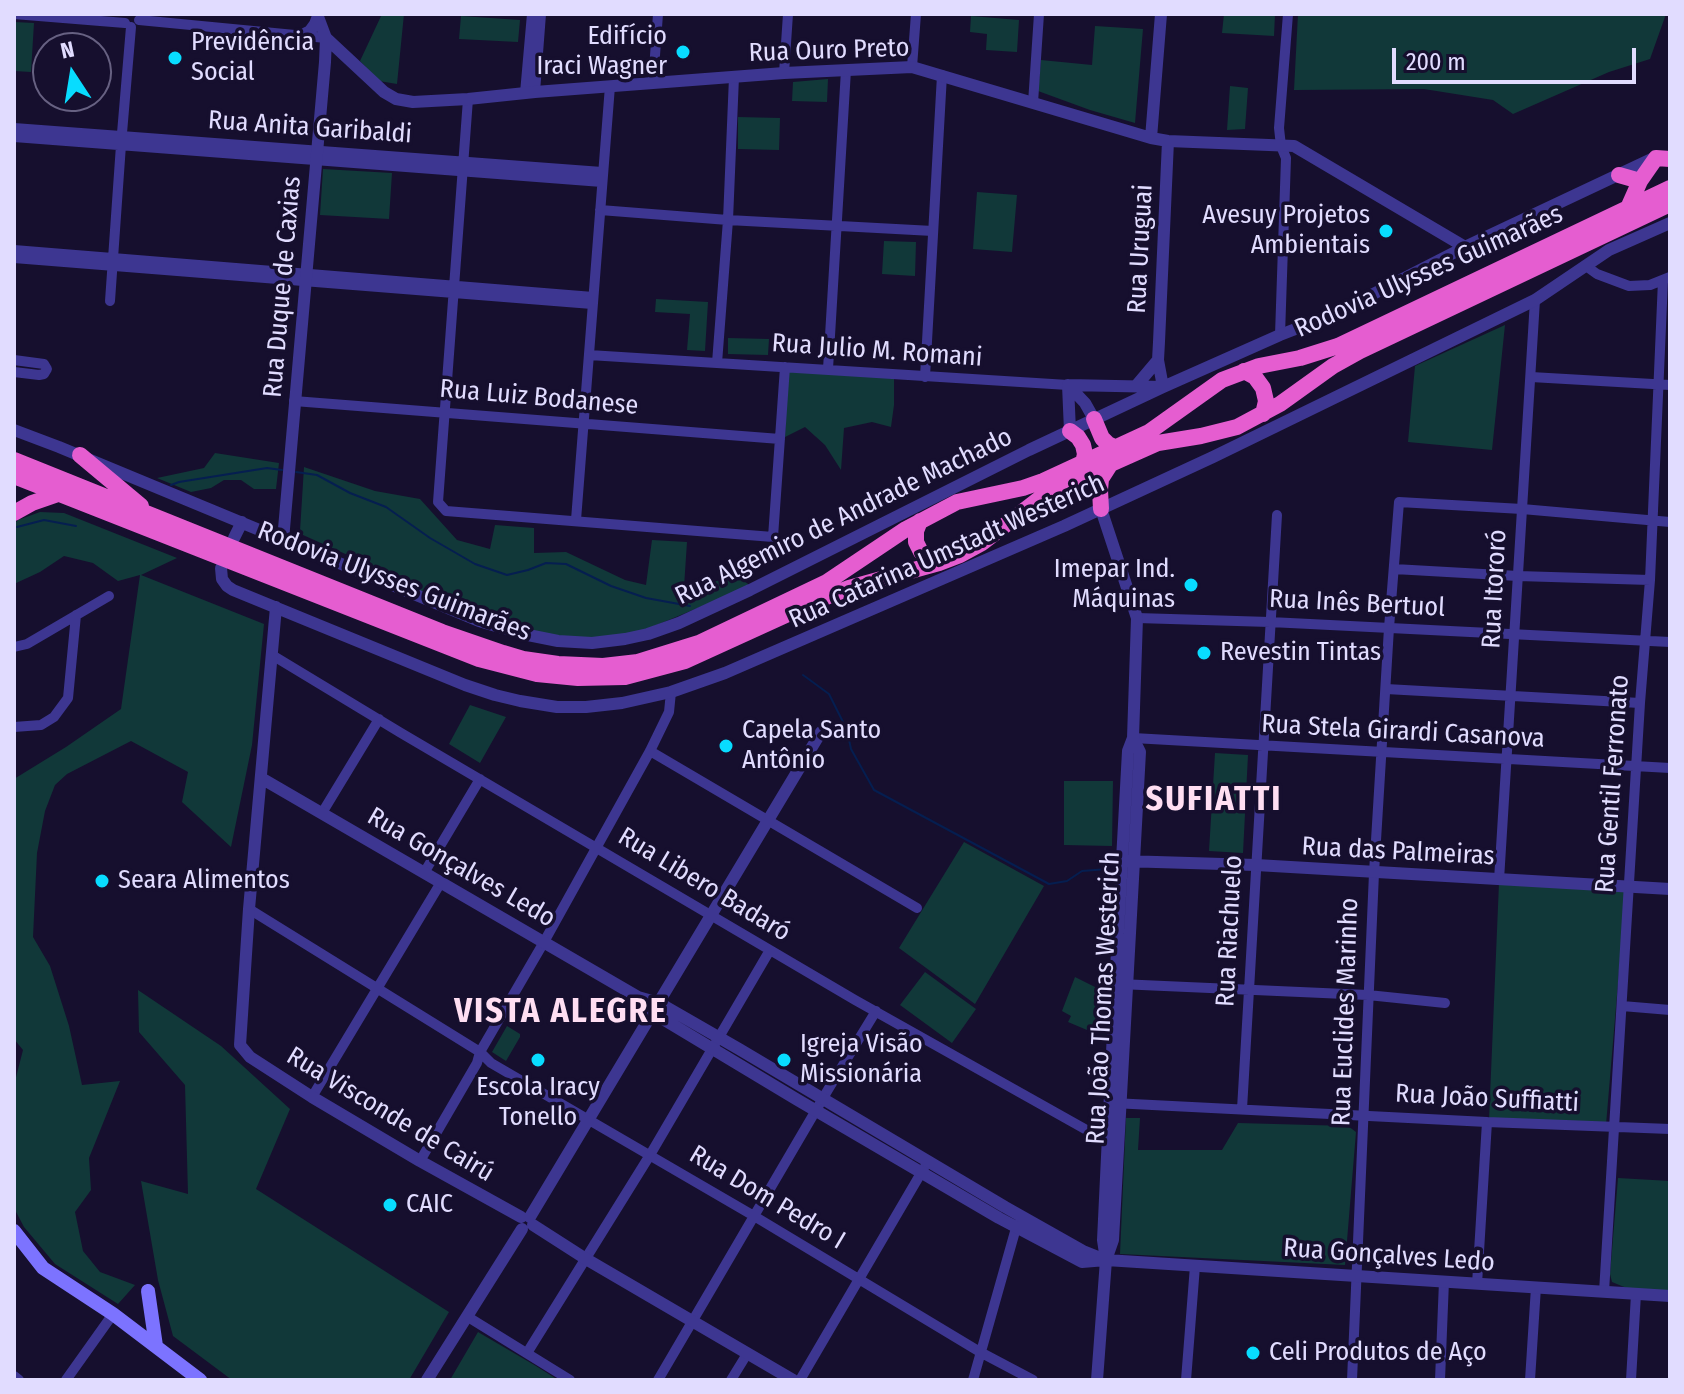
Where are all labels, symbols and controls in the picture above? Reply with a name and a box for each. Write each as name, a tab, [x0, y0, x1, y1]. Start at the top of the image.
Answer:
place label: Edifício Iraci Wagner	[536, 21, 667, 82]
place label: Previdência Social	[191, 27, 314, 88]
north arrow	[32, 32, 112, 112]
scale bar	[1396, 32, 1640, 82]
street label: Rua Ouro Preto	[748, 33, 910, 69]
text: N	[58, 35, 77, 65]
marker: Edifício Iraci Wagner	[674, 43, 692, 61]
text: 200 m	[1406, 48, 1466, 76]
marker: Previdência Social	[166, 49, 184, 67]
street label: Rua Anita Garibaldi	[207, 105, 413, 151]
street label: Rua Duque de Caxias	[258, 175, 308, 399]
street label: Rua Uruguai	[1122, 184, 1160, 314]
street label: Rodovia Ulysses Guimarães	[1290, 199, 1568, 345]
place label: Avesuy Projetos Ambientais	[1202, 200, 1370, 262]
marker: Avesuy Projetos Ambientais	[1377, 222, 1395, 240]
street label: Rua Julio M. Romani	[771, 328, 983, 374]
street label: Rua Luiz Bodanese	[438, 374, 640, 422]
street label: Rua Algemiro de Andrade Machado	[670, 422, 1018, 612]
street label: Rua Catarina Umstadt Westerich	[784, 468, 1110, 636]
street label: Rodovia Ulysses Guimarães	[253, 515, 535, 649]
street label: Rua Itororó	[1476, 529, 1514, 649]
place label: Imepar Ind. Máquinas	[1054, 554, 1175, 616]
marker: Imepar Ind. Máquinas	[1182, 576, 1200, 594]
street label: Rua Inês Bertuol	[1268, 584, 1446, 624]
place label: Revestin Tintas	[1220, 637, 1381, 669]
marker: Revestin Tintas	[1195, 644, 1213, 662]
street label: Rua Gentil Ferronato	[1590, 674, 1636, 894]
street label: Rua Stela Girardi Casanova	[1260, 709, 1546, 755]
place label: Capela Santo Antônio	[742, 715, 881, 776]
marker: Capela Santo Antônio	[717, 737, 735, 755]
district label: SUFIATTI	[1146, 781, 1282, 821]
street label: Rua Gonçalves Ledo	[362, 802, 560, 934]
street label: Rua Libero Badaró	[612, 821, 796, 949]
street label: Rua das Palmeiras	[1301, 831, 1495, 873]
street label: Rua João Thomas Westerich	[1081, 851, 1127, 1145]
street label: Rua Riachuelo	[1210, 854, 1250, 1008]
place label: Seara Alimentos	[118, 865, 290, 897]
marker: Seara Alimentos	[93, 872, 111, 890]
street label: Rua Euclides Marinho	[1326, 897, 1366, 1127]
district label: VISTA ALEGRE	[454, 993, 668, 1033]
place label: Igreja Visão Missionária	[800, 1029, 923, 1090]
street label: Rua Visconde de Cairú	[281, 1041, 499, 1189]
marker: Escola Iracy Tonello	[529, 1051, 547, 1069]
marker: Igreja Visão Missionária	[775, 1051, 793, 1069]
place label: Escola Iracy Tonello	[476, 1072, 600, 1134]
street label: Rua João Suffiatti	[1394, 1079, 1580, 1119]
street label: Rua Dom Pedro I	[684, 1139, 850, 1257]
place label: CAIC	[406, 1189, 453, 1221]
marker: CAIC	[381, 1196, 399, 1214]
street label: Rua Gonçalves Ledo	[1282, 1233, 1496, 1279]
place label: Celi Produtos de Aço	[1269, 1337, 1487, 1369]
marker: Celi Produtos de Aço	[1244, 1344, 1262, 1362]

